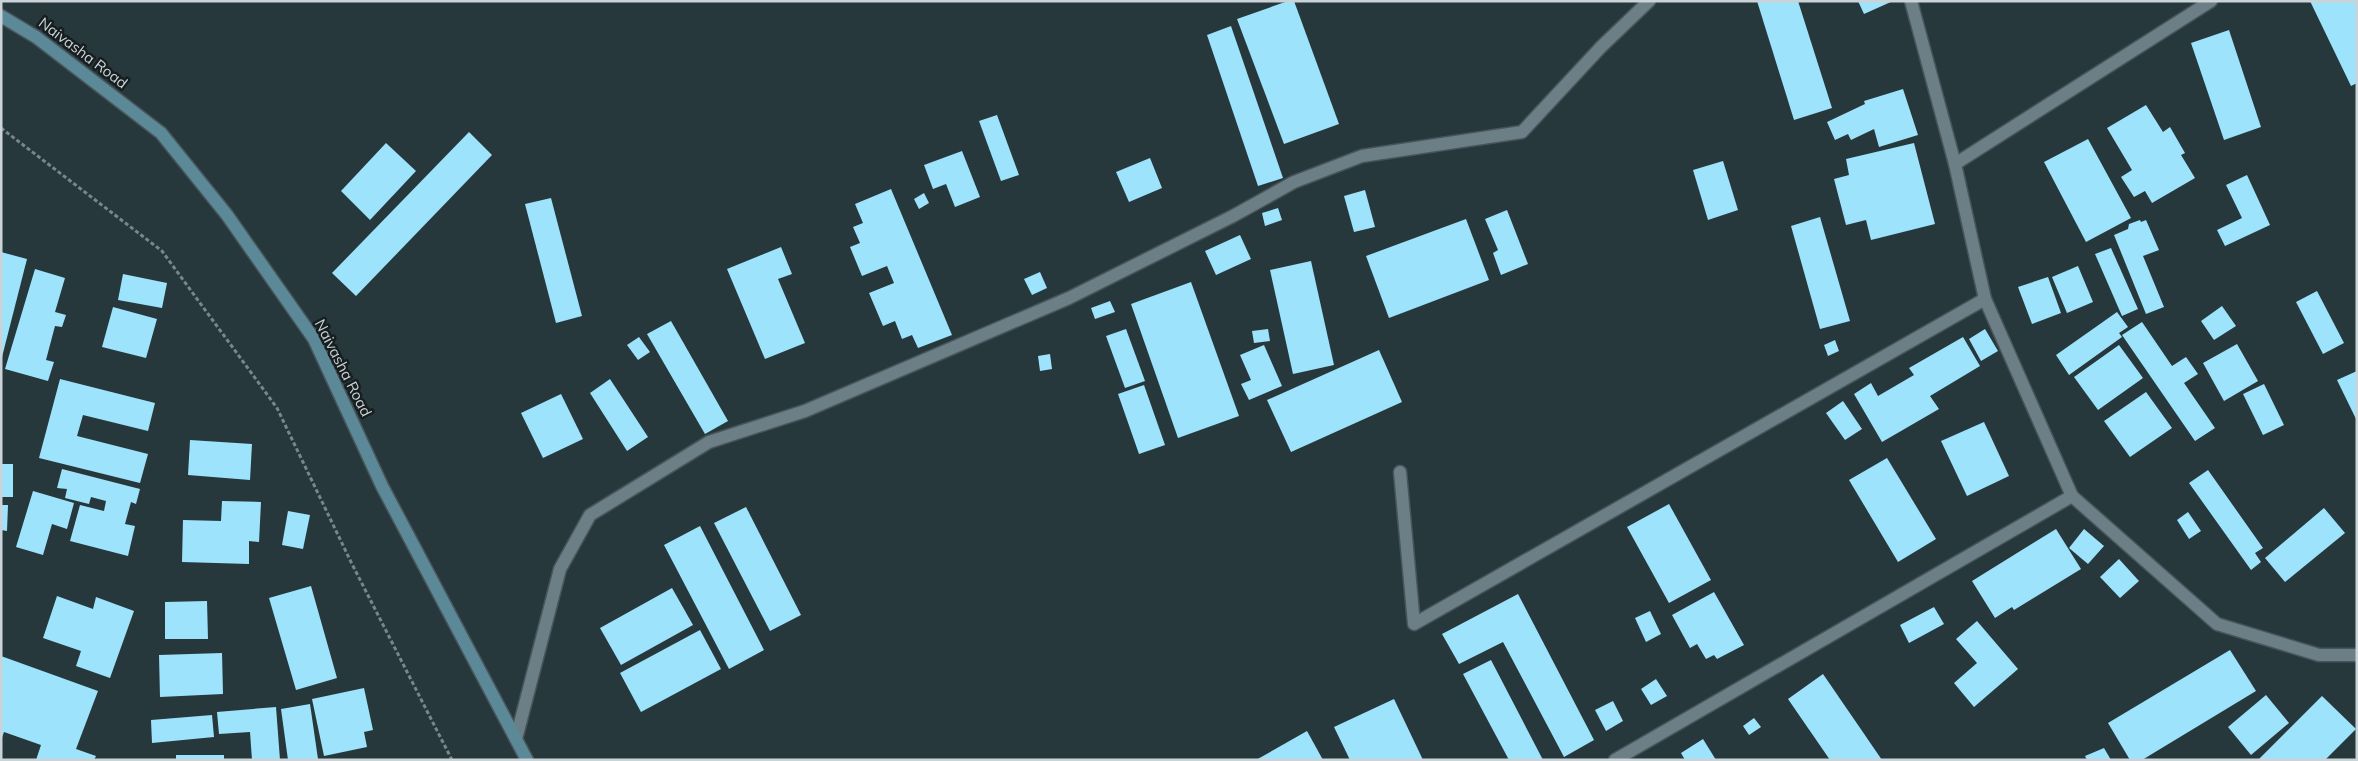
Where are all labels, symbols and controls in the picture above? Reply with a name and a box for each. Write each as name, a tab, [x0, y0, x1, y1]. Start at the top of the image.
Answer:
street label: Naivasha Road	[35, 13, 132, 92]
street label: Naivasha Road	[311, 316, 376, 420]

